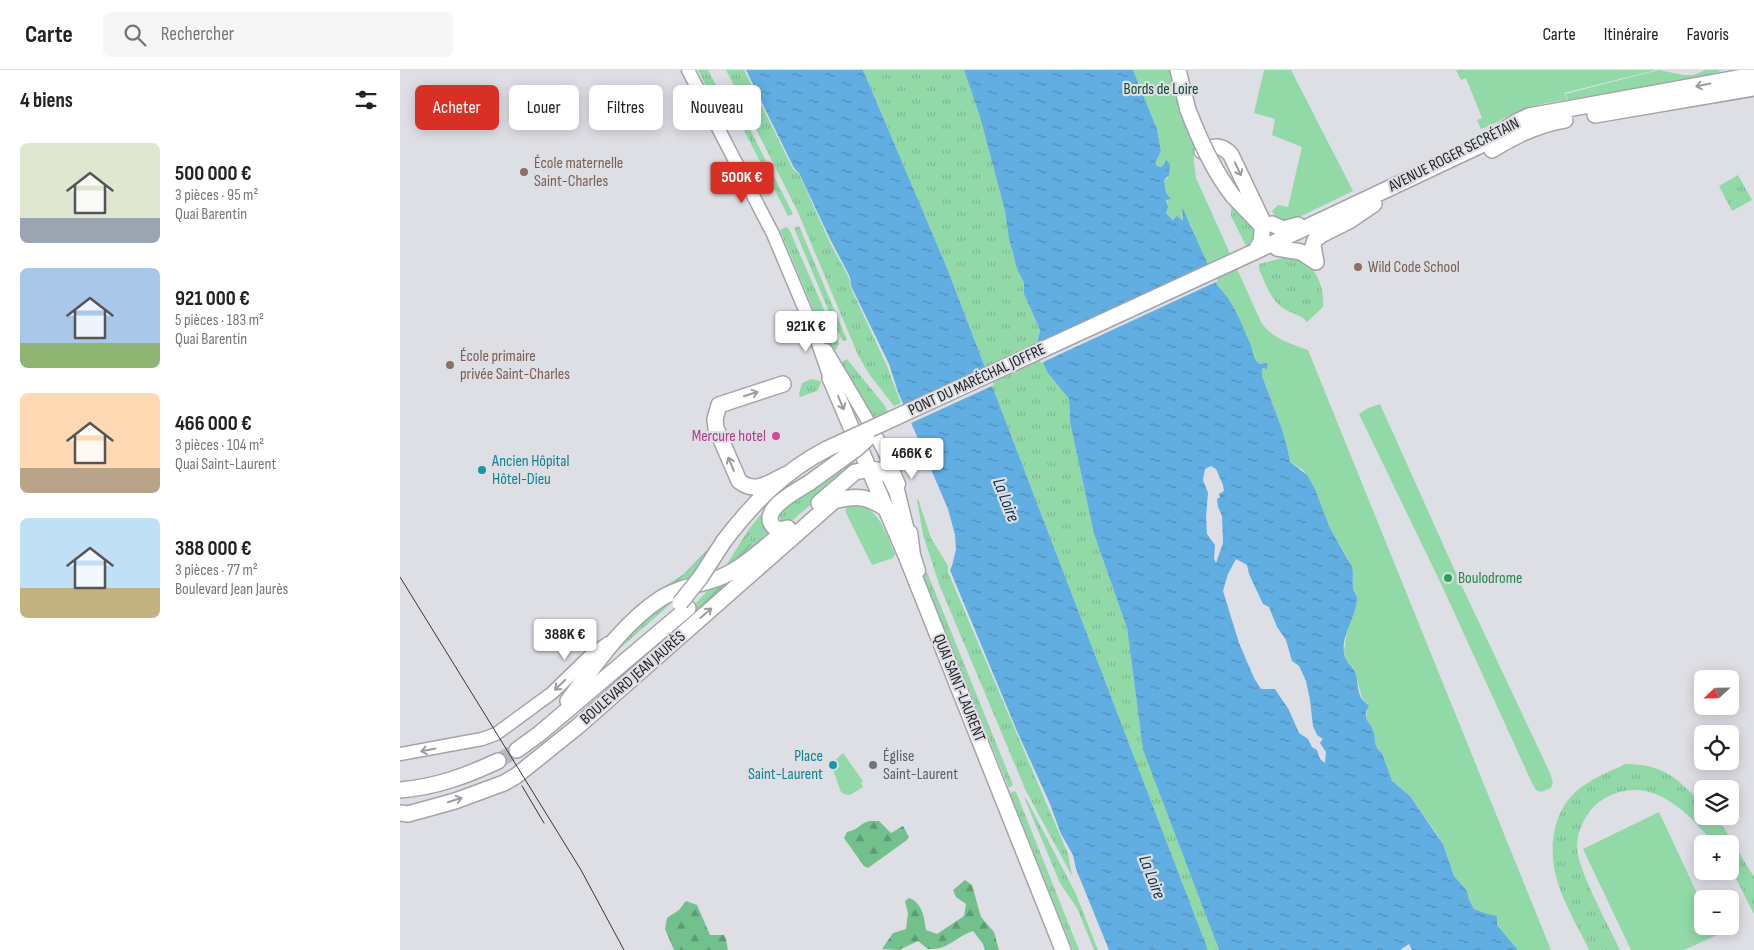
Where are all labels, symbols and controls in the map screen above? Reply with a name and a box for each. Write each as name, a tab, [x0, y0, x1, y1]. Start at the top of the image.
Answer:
search box	[103, 12, 453, 57]
text: Carte	[25, 20, 73, 49]
icon: search	[121, 21, 149, 49]
text: Rechercher	[161, 23, 234, 46]
text: Carte	[1542, 24, 1576, 45]
text: Itinéraire	[1604, 24, 1658, 45]
text: Favoris	[1686, 24, 1729, 45]
park label: Bords de Loire	[1124, 80, 1198, 99]
one-way arrow	[1695, 81, 1711, 91]
chip: Acheter	[415, 85, 499, 130]
chip: Louer	[509, 85, 579, 130]
chip: Filtres	[589, 85, 663, 130]
chip: Nouveau	[673, 85, 761, 130]
icon: filters	[352, 86, 380, 114]
text: 4 biens	[20, 88, 73, 113]
street label: AVENUE ROGER SECRÉTAIN	[1385, 114, 1523, 197]
place label: École maternelle Saint-Charles	[534, 154, 623, 191]
text: 500 000 €	[175, 161, 251, 186]
one-way arrow	[1234, 161, 1243, 176]
pin: 500K €	[701, 162, 783, 204]
icon: home	[60, 163, 120, 223]
marker: École maternelle Saint-Charles	[518, 166, 530, 178]
text: 500K €	[722, 168, 762, 187]
text: 3 pièces · 95 m²	[175, 186, 258, 205]
text: Quai Barentin	[175, 205, 247, 224]
place label: Wild Code School	[1368, 258, 1460, 277]
marker: Wild Code School	[1352, 261, 1364, 273]
text: 921 000 €	[175, 286, 250, 311]
icon: home	[60, 288, 120, 348]
pin: 921K €	[765, 310, 847, 353]
text: 5 pièces · 183 m²	[175, 311, 264, 330]
text: 921K €	[786, 317, 826, 336]
text: Quai Barentin	[175, 330, 247, 349]
street label: PONT DU MARÉCHAL JOFFRE	[905, 340, 1049, 420]
place label: École primaire privée Saint-Charles	[460, 347, 570, 384]
marker: École primaire privée Saint-Charles	[444, 359, 456, 371]
one-way arrow	[742, 389, 758, 398]
one-way arrow	[837, 395, 847, 410]
text: 466 000 €	[175, 411, 252, 436]
icon: home	[60, 413, 120, 473]
place label: Mercure hotel	[692, 427, 766, 446]
marker: Mercure hotel	[770, 430, 782, 442]
text: 3 pièces · 104 m²	[175, 436, 264, 455]
pin: 466K €	[871, 438, 953, 480]
text: 466K €	[891, 444, 933, 463]
place label: Ancien Hôpital Hôtel-Dieu	[491, 452, 570, 489]
text: Quai Saint-Laurent	[175, 455, 276, 474]
one-way arrow	[725, 457, 735, 472]
marker: Ancien Hôpital Hôtel-Dieu	[476, 464, 488, 476]
water label: La Loire	[988, 475, 1024, 525]
text: 388 000 €	[175, 536, 252, 561]
icon: home	[60, 538, 120, 598]
text: 3 pièces · 77 m²	[175, 561, 258, 580]
place label: Boulodrome	[1458, 569, 1522, 588]
marker: Boulodrome	[1442, 572, 1454, 584]
text: Boulevard Jean Jaurès	[175, 580, 288, 599]
one-way arrow	[700, 607, 713, 619]
pin: 388K €	[524, 618, 606, 661]
text: 388K €	[545, 625, 585, 644]
street label: BOULEVARD JEAN JAURÈS	[577, 627, 689, 729]
street label: QUAI SAINT-LAURENT	[929, 631, 989, 745]
north arrow	[1694, 670, 1739, 715]
map controls	[1694, 670, 1739, 935]
one-way arrow	[554, 679, 567, 691]
button: locate	[1694, 725, 1739, 770]
one-way arrow	[420, 746, 436, 755]
place label: Place Saint-Laurent	[748, 747, 823, 784]
place label: Église Saint-Laurent	[883, 747, 958, 784]
marker: Place Saint-Laurent	[827, 759, 839, 771]
marker: Église Saint-Laurent	[867, 759, 879, 771]
button: layers	[1694, 780, 1739, 825]
one-way arrow	[446, 795, 462, 805]
button: +	[1694, 835, 1739, 880]
water label: La Loire	[1134, 852, 1170, 902]
button: −	[1694, 890, 1739, 935]

